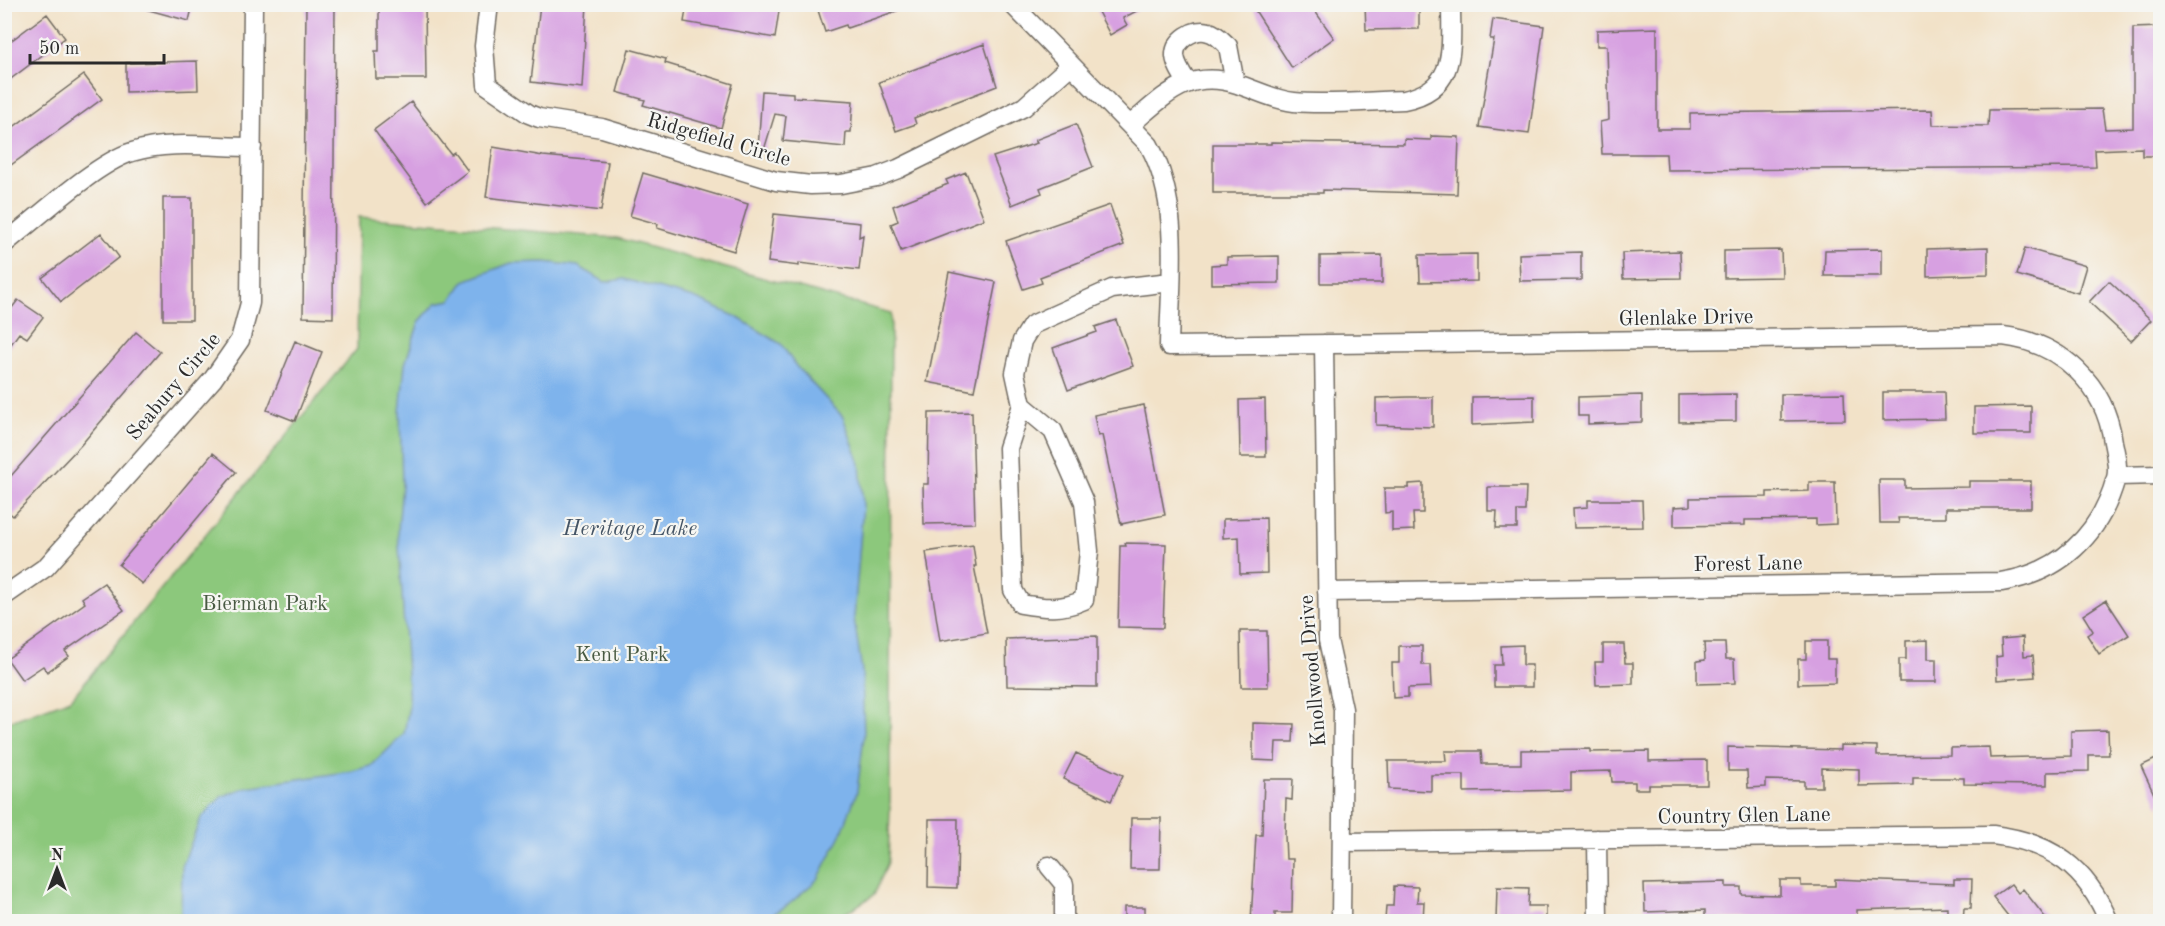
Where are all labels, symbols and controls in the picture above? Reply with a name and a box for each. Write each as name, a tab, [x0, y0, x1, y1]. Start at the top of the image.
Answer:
scale bar	[30, 27, 164, 65]
text: 50 m	[39, 40, 79, 58]
street label: Ridgefield Circle	[644, 110, 793, 171]
street label: Glenlake Drive	[1618, 307, 1754, 330]
street label: Seabury Circle	[123, 329, 225, 445]
water label: Heritage Lake	[562, 518, 697, 540]
street label: Forest Lane	[1693, 553, 1803, 576]
park label: Bierman Park	[202, 594, 328, 615]
street label: Knollwood Drive	[1296, 594, 1331, 748]
park label: Kent Park	[575, 645, 669, 666]
street label: Country Glen Lane	[1657, 804, 1831, 829]
north arrow	[27, 839, 87, 899]
text: N	[51, 848, 64, 864]

